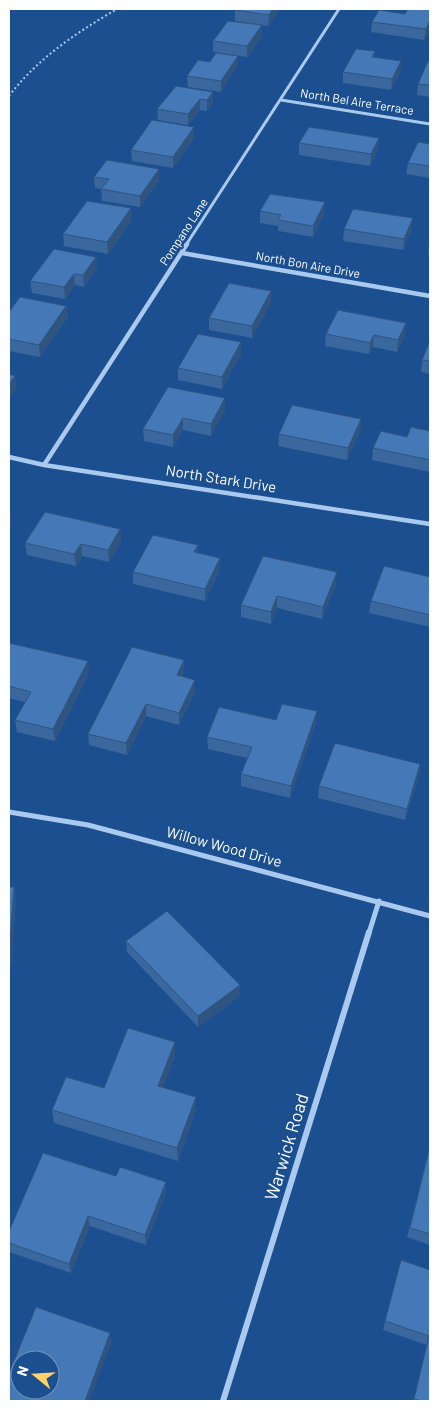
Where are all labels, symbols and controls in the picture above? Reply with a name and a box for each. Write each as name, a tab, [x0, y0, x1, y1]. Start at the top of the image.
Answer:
street label: North Bel Aire Terrace	[299, 85, 415, 117]
street label: Pompano Lane	[156, 195, 210, 268]
street label: North Bon Aire Drive	[255, 248, 361, 280]
street label: North Stark Drive	[165, 460, 278, 496]
street label: Willow Wood Drive	[164, 822, 284, 870]
street label: Warwick Road	[259, 1091, 313, 1203]
north arrow	[10, 1350, 60, 1400]
text: N	[13, 1364, 32, 1378]

